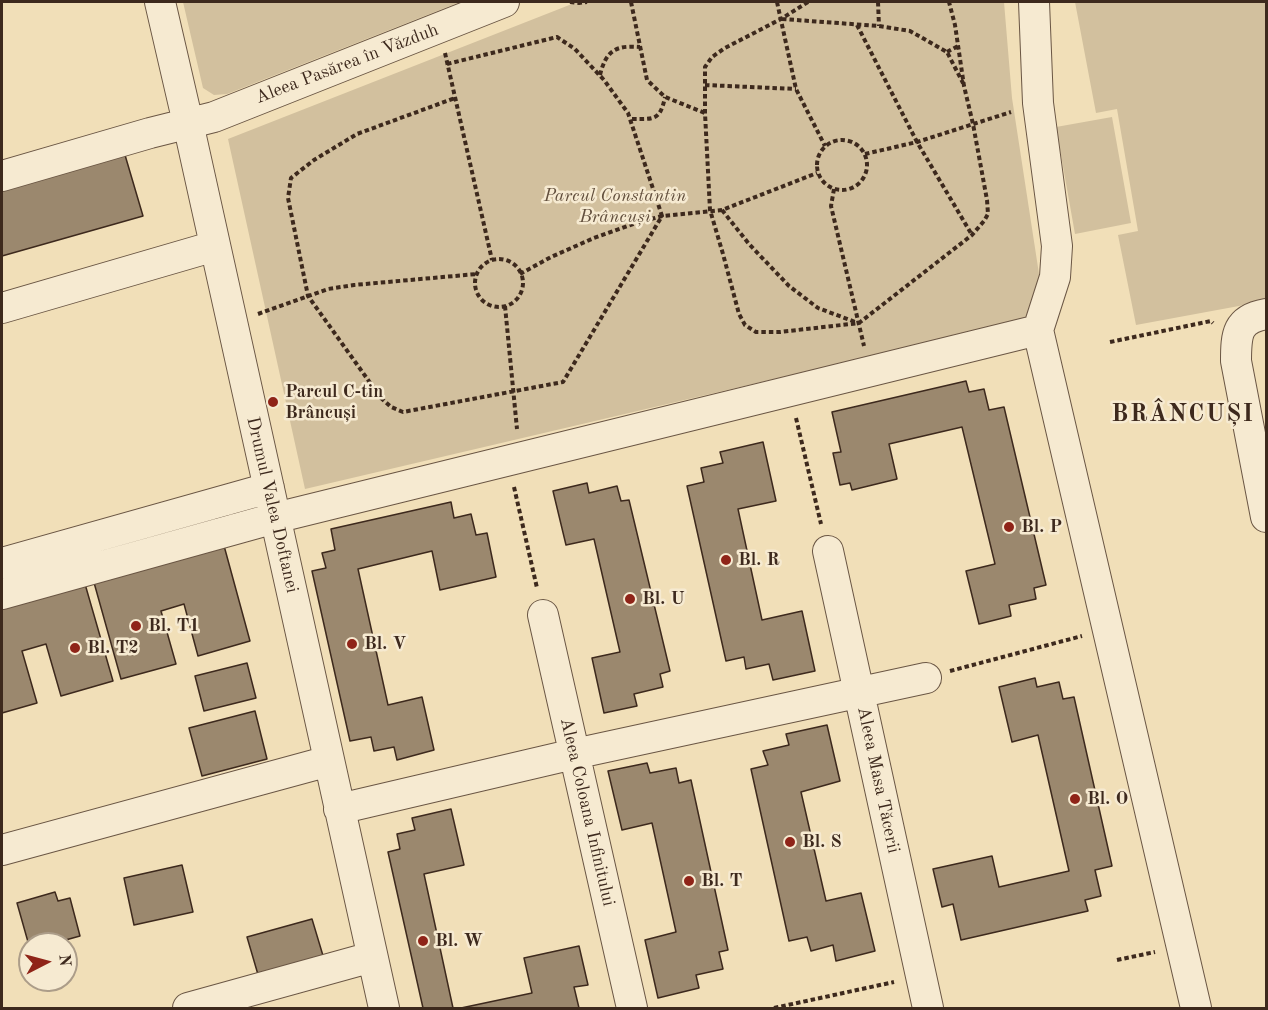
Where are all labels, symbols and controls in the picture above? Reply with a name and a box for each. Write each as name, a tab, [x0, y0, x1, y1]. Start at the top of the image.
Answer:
street label: Aleea Pasărea în Văzduh	[253, 19, 441, 109]
park label: Parcul Constantin Brâncuși	[544, 185, 686, 228]
place label: Parcul C-tin Brâncuși	[285, 381, 383, 424]
marker: Parcul C-tin Brâncuși	[266, 395, 280, 409]
district label: BRÂNCUȘI	[1111, 401, 1255, 429]
street label: Drumul Valea Doftanei	[241, 415, 303, 595]
place label: Bl. P	[1021, 516, 1062, 538]
marker: Bl. P	[1002, 520, 1016, 534]
place label: Bl. R	[738, 549, 780, 571]
marker: Bl. R	[719, 553, 733, 567]
place label: Bl. U	[642, 588, 685, 610]
marker: Bl. U	[623, 592, 637, 606]
place label: Bl. T1	[148, 615, 200, 637]
marker: Bl. T1	[129, 619, 143, 633]
place label: Bl. V	[364, 633, 406, 655]
place label: Bl. T2	[87, 637, 139, 659]
marker: Bl. V	[345, 637, 359, 651]
marker: Bl. T2	[68, 641, 82, 655]
street label: Aleea Masa Tăcerii	[852, 705, 904, 855]
street label: Aleea Coloana Infinitului	[555, 716, 619, 908]
place label: Bl. O	[1087, 788, 1128, 810]
marker: Bl. O	[1068, 792, 1082, 806]
place label: Bl. S	[802, 831, 842, 853]
marker: Bl. S	[783, 835, 797, 849]
place label: Bl. T	[701, 870, 742, 892]
marker: Bl. T	[682, 874, 696, 888]
place label: Bl. W	[435, 930, 483, 952]
north arrow	[18, 932, 78, 992]
marker: Bl. W	[416, 934, 430, 948]
text: N	[55, 953, 73, 967]

